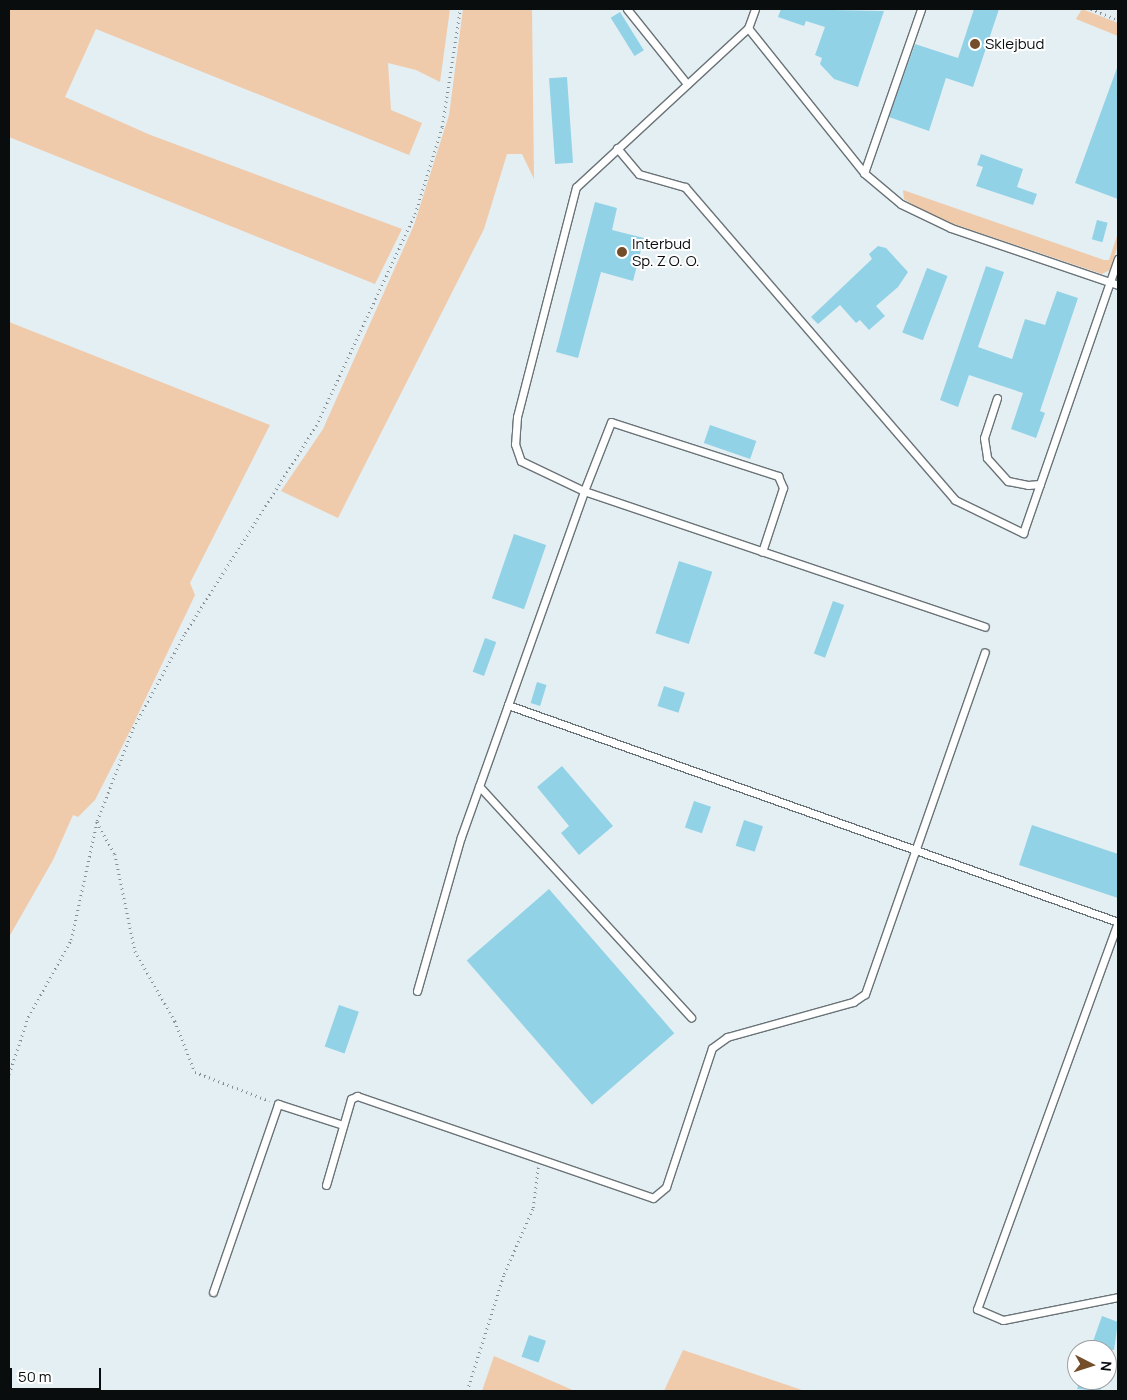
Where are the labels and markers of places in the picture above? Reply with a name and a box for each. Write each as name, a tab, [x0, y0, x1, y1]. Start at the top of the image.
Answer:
place label: Sklejbud	[985, 35, 1044, 53]
marker: Sklejbud	[969, 38, 981, 50]
place label: Interbud Sp. Z O. O.	[632, 234, 700, 269]
marker: Interbud Sp. Z O. O.	[616, 246, 628, 258]

